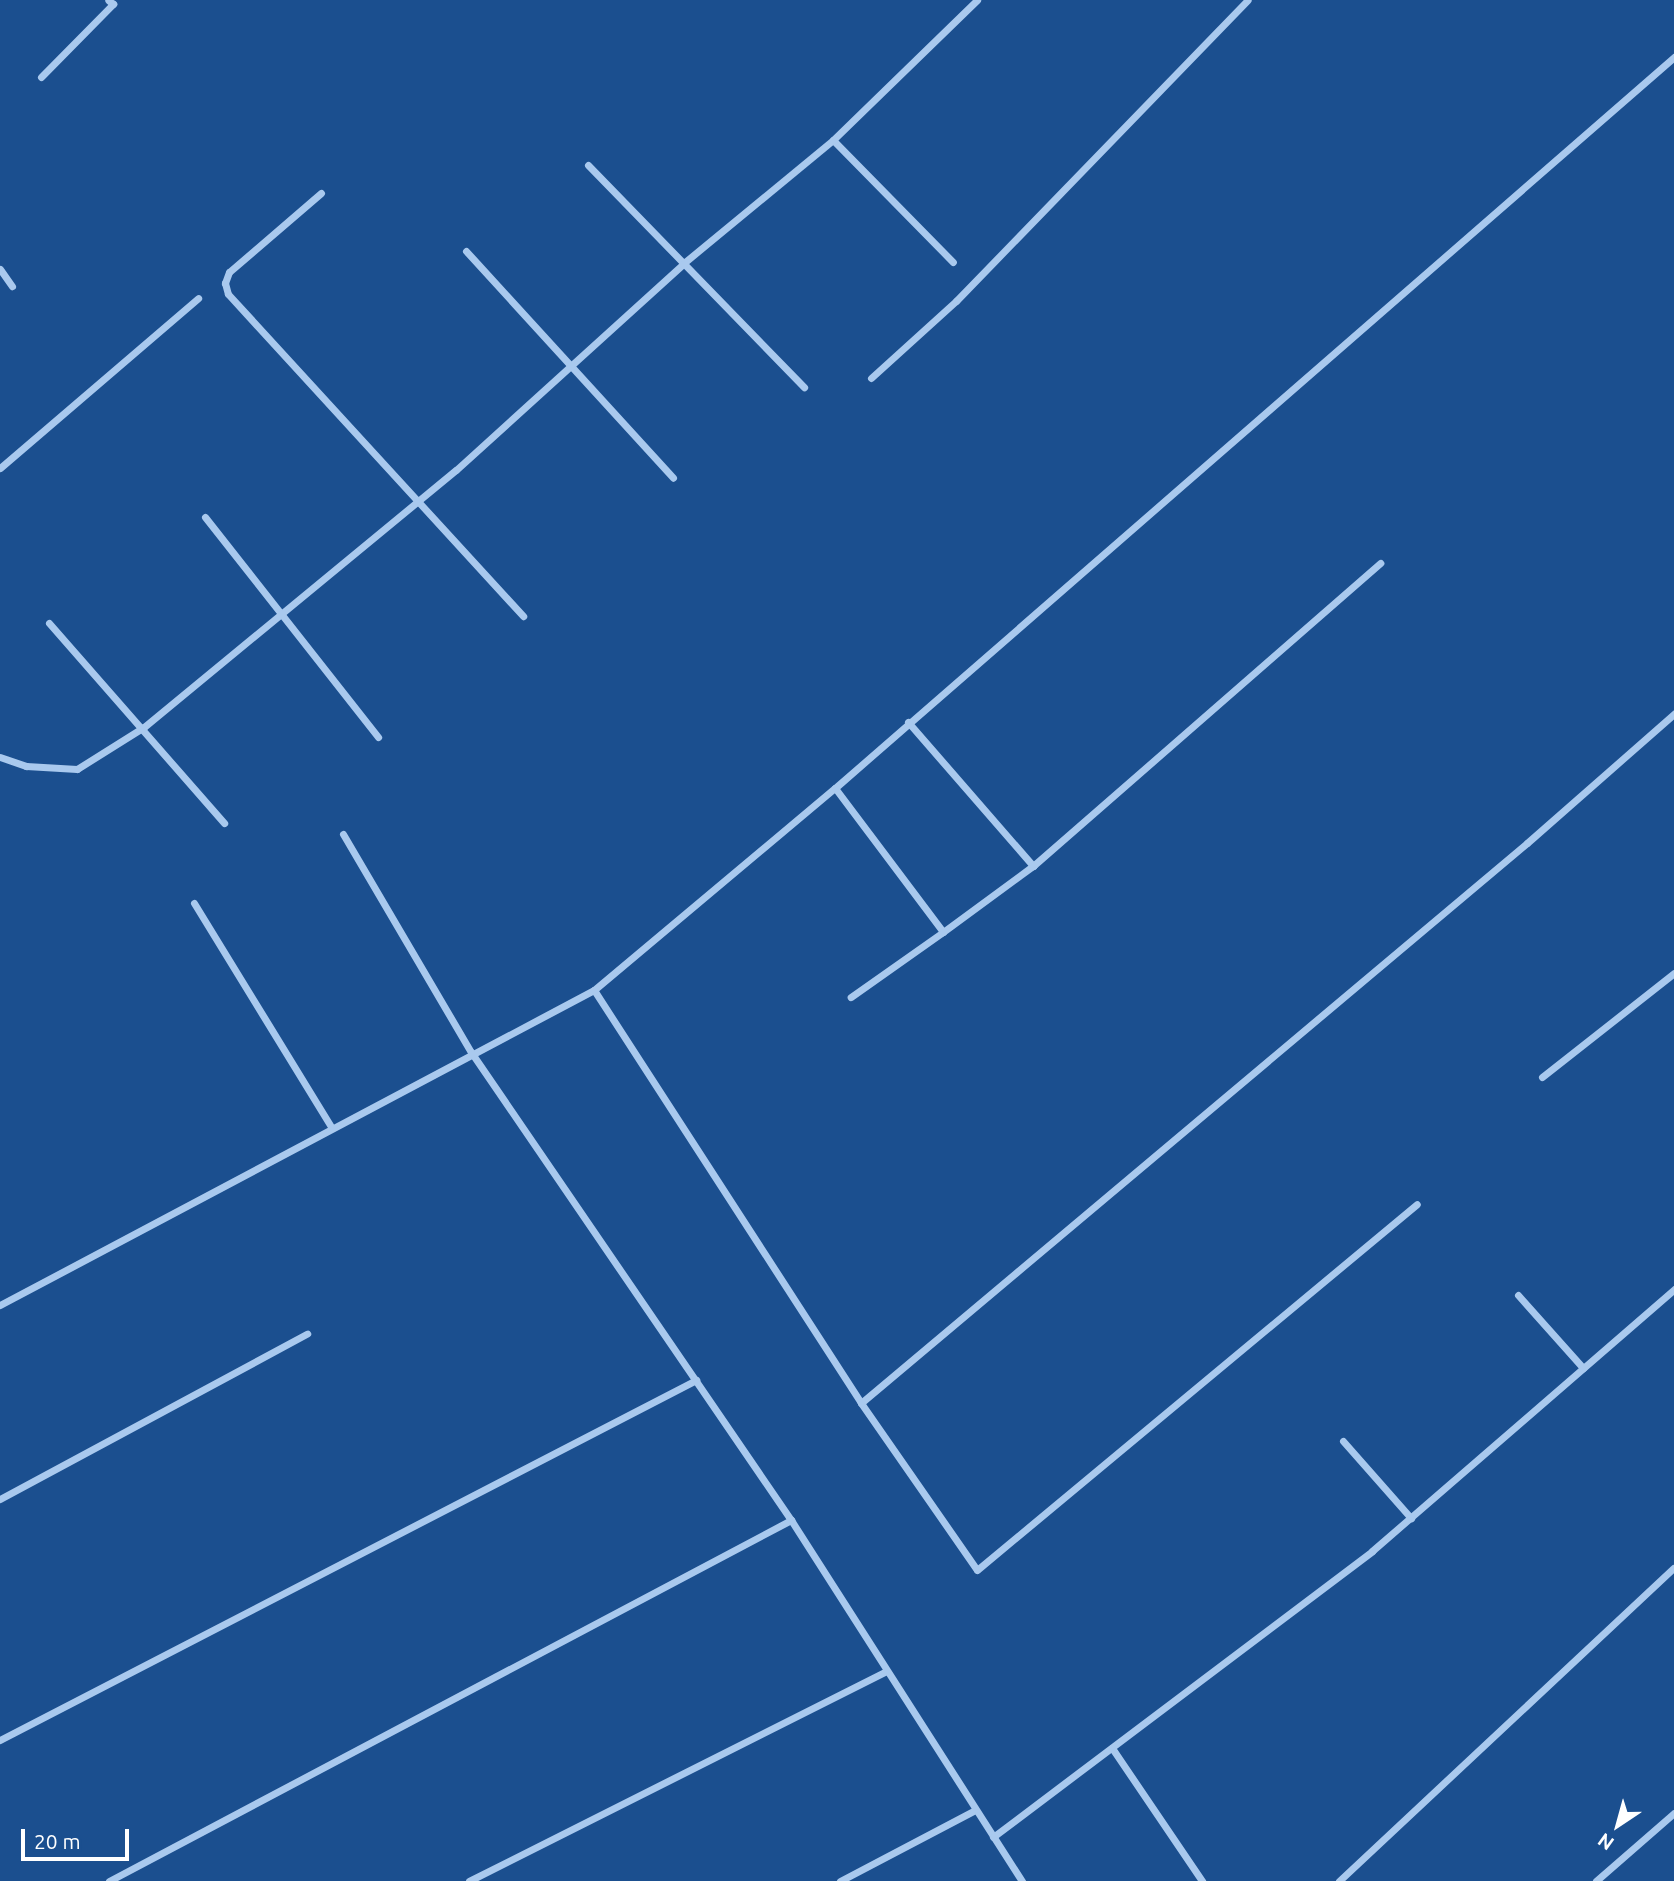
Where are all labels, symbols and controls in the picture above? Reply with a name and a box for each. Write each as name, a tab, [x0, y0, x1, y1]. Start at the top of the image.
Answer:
north arrow	[1583, 1790, 1653, 1860]
scale bar	[24, 1814, 133, 1858]
text: 20 m	[34, 1829, 81, 1853]
text: N	[1593, 1829, 1618, 1855]

